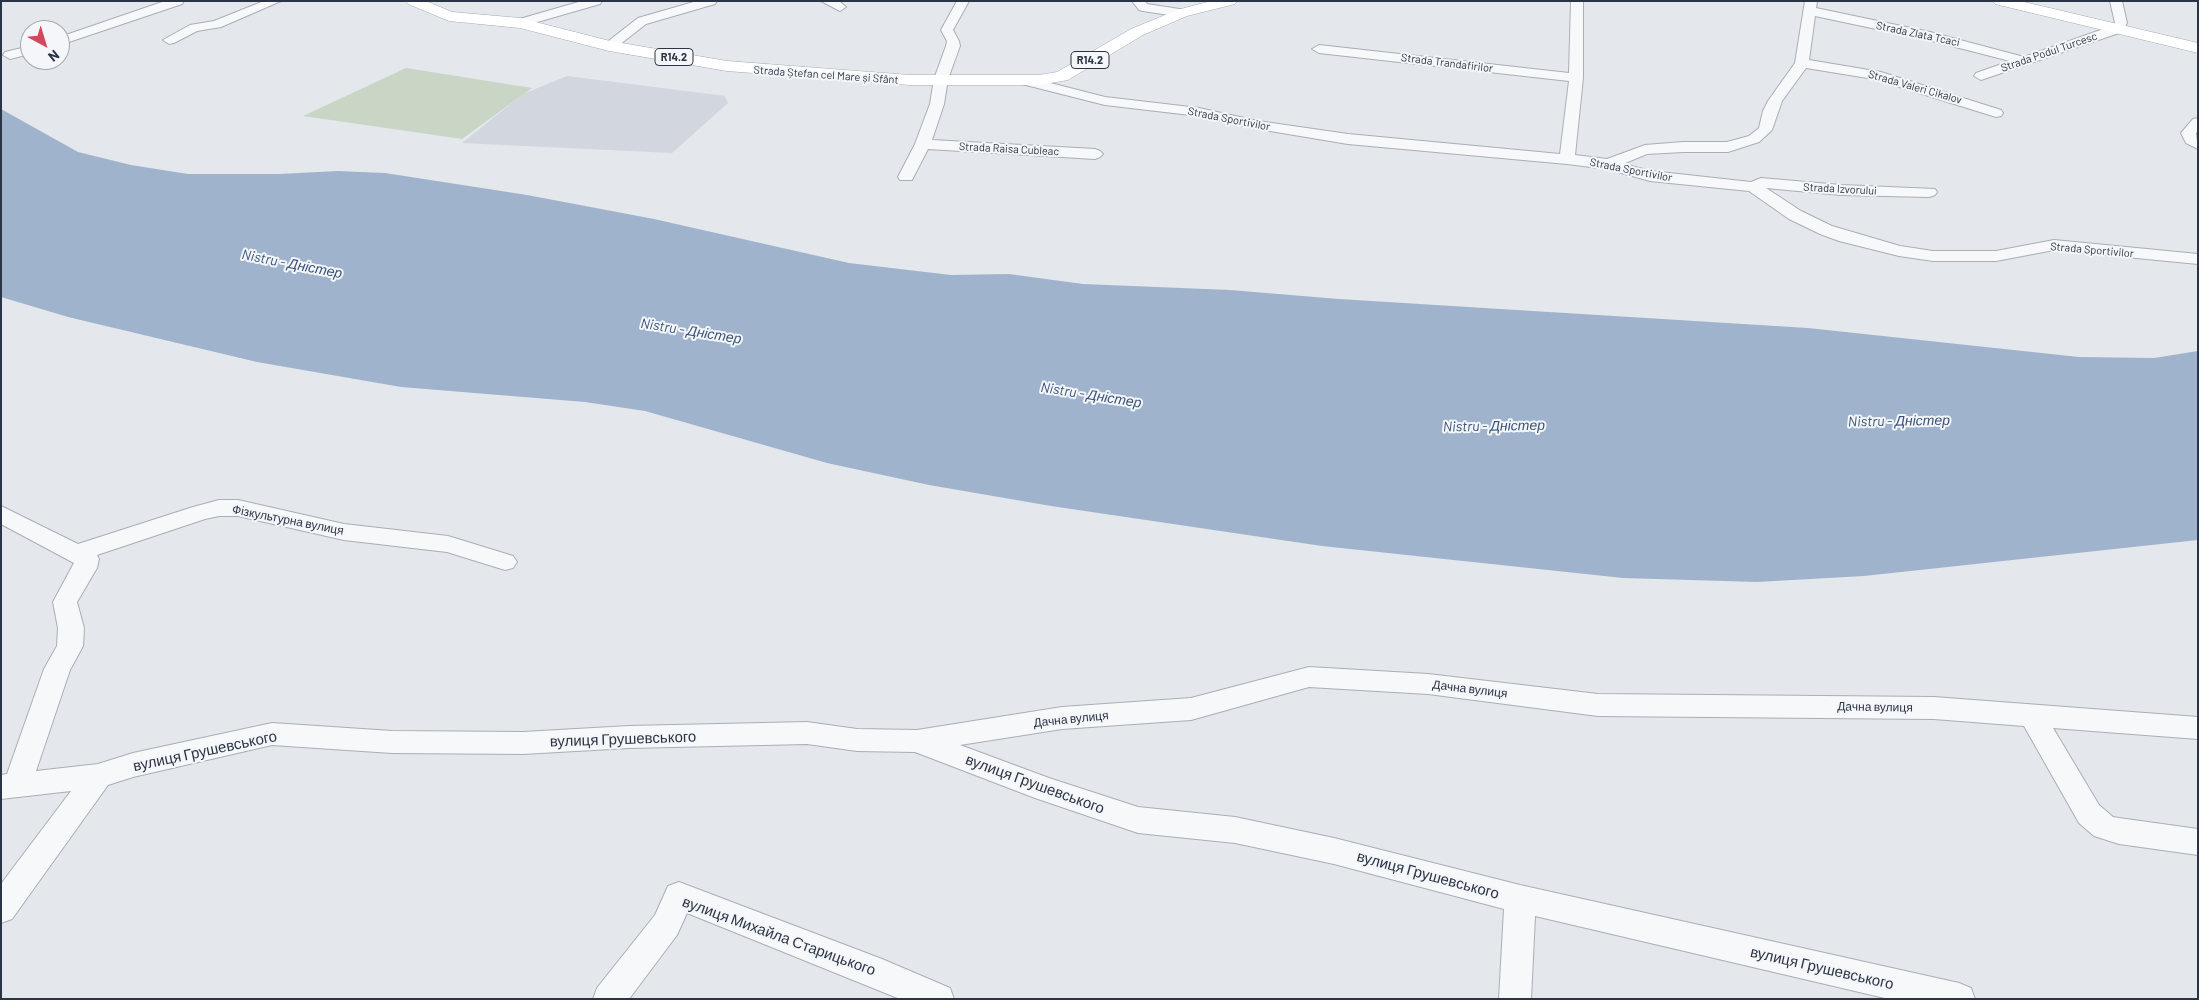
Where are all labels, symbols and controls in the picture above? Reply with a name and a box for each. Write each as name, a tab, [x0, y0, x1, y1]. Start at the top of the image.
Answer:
street label: Strada Zlata Tcaci	[1875, 19, 1961, 49]
north arrow	[20, 20, 70, 70]
street label: Strada Podul Turcesc	[1999, 29, 2099, 75]
text: N	[45, 47, 63, 66]
road number: R14.2	[655, 48, 693, 66]
street label: Strada Trandafirilor	[1400, 51, 1494, 75]
road number: R14.2	[1071, 52, 1109, 68]
street label: Strada Ștefan cel Mare și Sfânt	[753, 63, 899, 87]
street label: Strada Valeri Cikalov	[1867, 67, 1963, 107]
street label: Strada Sportivilor	[1187, 105, 1271, 133]
street label: Strada Raisa Cubleac	[959, 140, 1059, 158]
street label: Strada Sportivilor	[1589, 156, 1673, 184]
street label: Strada Izvorului	[1803, 180, 1877, 198]
street label: Strada Sportivilor	[2050, 240, 2134, 260]
water label: Nistru - Дністер	[240, 246, 344, 282]
water label: Nistru - Дністер	[639, 315, 743, 347]
water label: Nistru - Дністер	[1039, 379, 1143, 411]
water label: Nistru - Дністер	[1848, 412, 1950, 430]
water label: Nistru - Дністер	[1443, 417, 1545, 435]
street label: Фізкультурна вулиця	[231, 502, 345, 538]
street label: Дачна вулиця	[1432, 677, 1508, 701]
street label: Дачна вулиця	[1837, 699, 1913, 715]
street label: Дачна вулиця	[1033, 708, 1109, 730]
street label: вулиця Грушевського	[131, 727, 279, 775]
street label: вулиця Грушевського	[549, 727, 697, 751]
street label: вулиця Грушевського	[963, 750, 1107, 818]
street label: вулиця Грушевського	[1355, 847, 1501, 903]
street label: вулиця Михайла Старицького	[680, 893, 878, 979]
street label: вулиця Грушевського	[1749, 943, 1895, 993]

